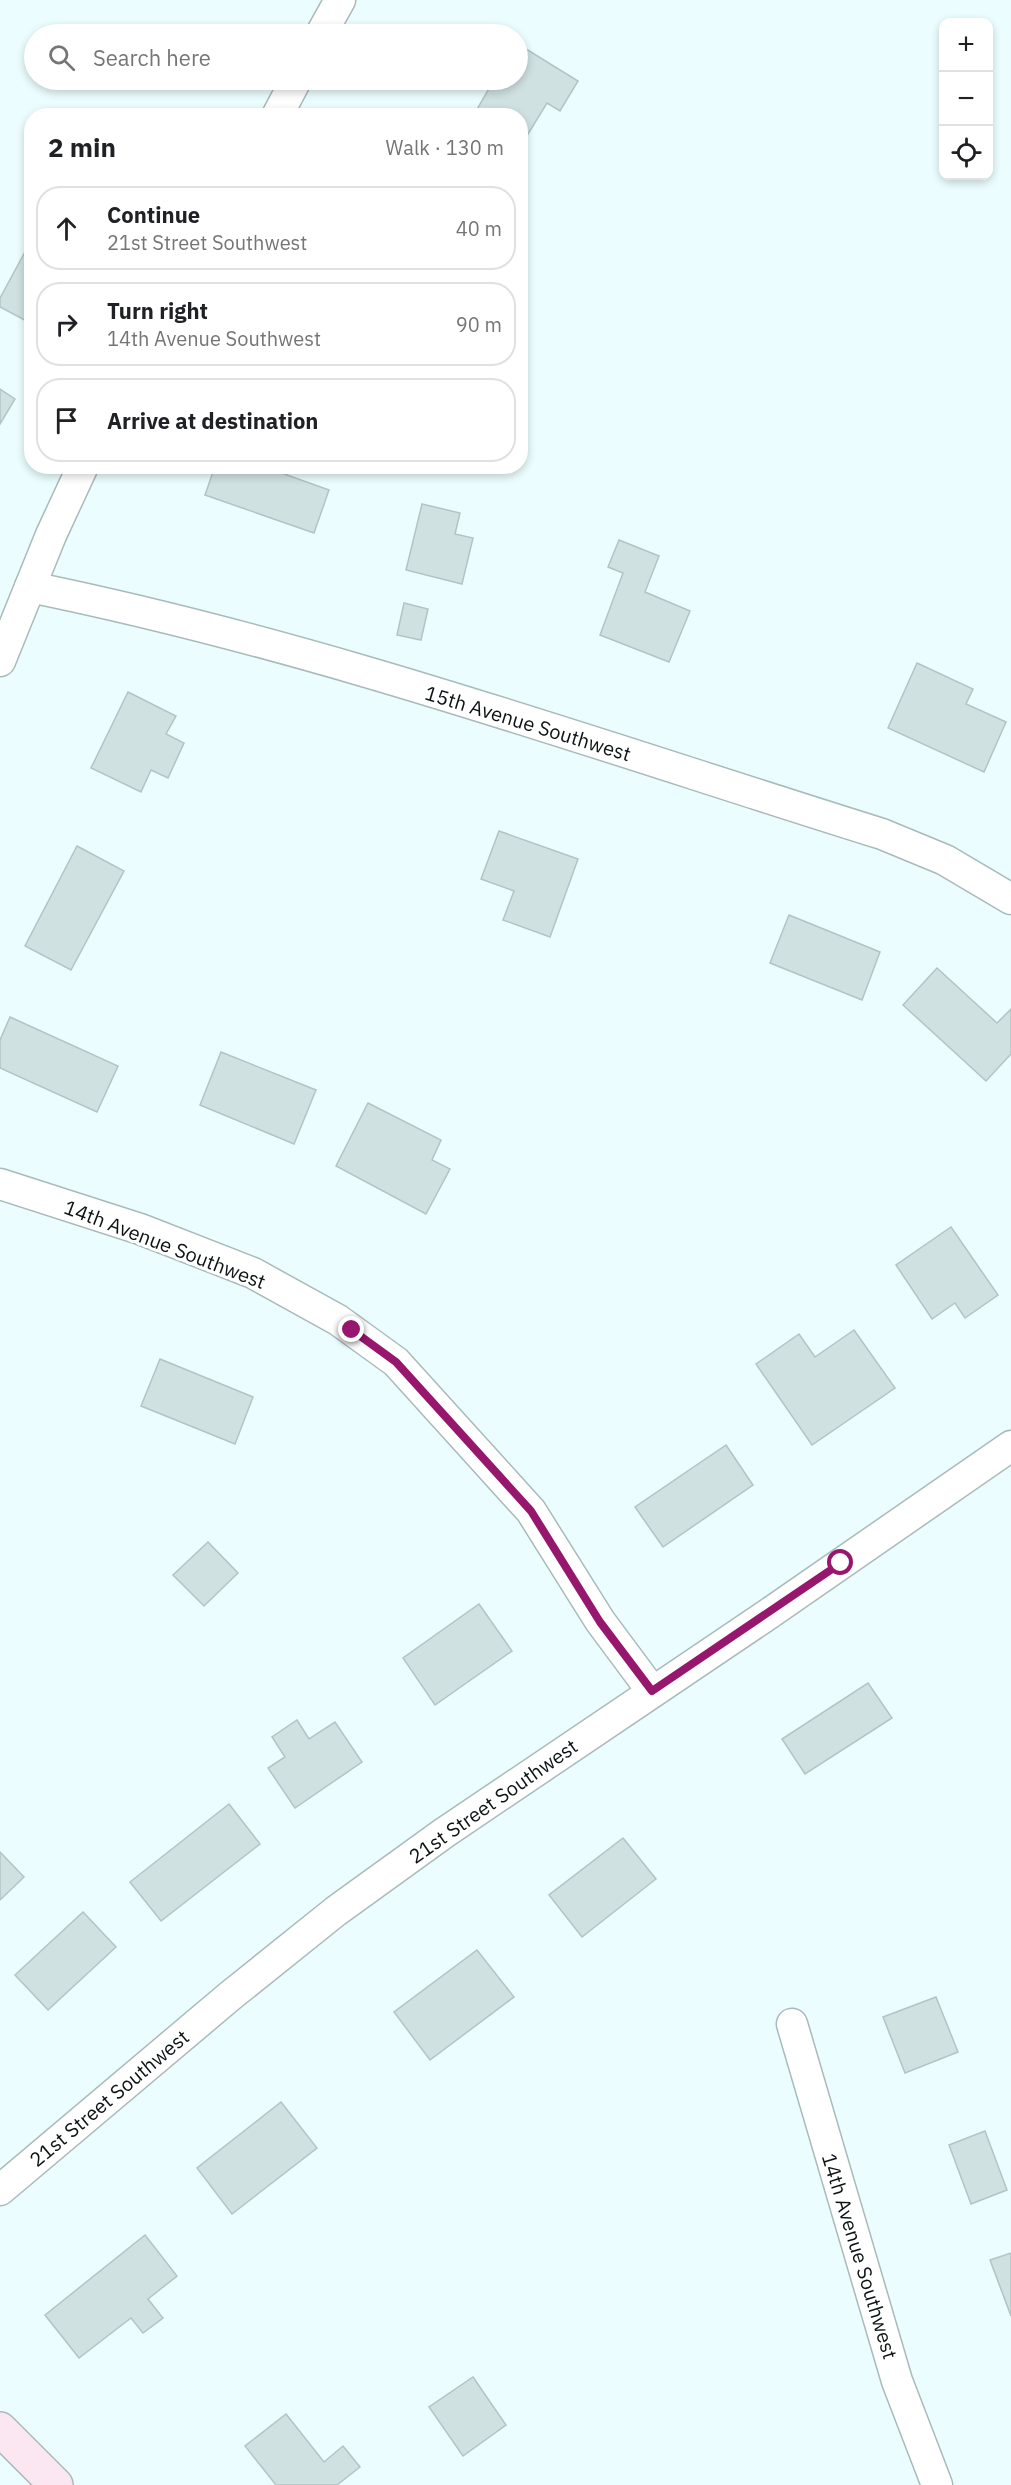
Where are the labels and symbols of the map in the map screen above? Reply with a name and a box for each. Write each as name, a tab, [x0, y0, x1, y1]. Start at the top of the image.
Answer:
street label: 15th Avenue Southwest	[422, 679, 634, 767]
street label: 14th Avenue Southwest	[60, 1193, 270, 1295]
route end	[338, 1316, 364, 1342]
route start	[827, 1549, 853, 1575]
street label: 21st Street Southwest	[403, 1733, 583, 1869]
street label: 21st Street Southwest	[24, 2023, 194, 2173]
street label: 14th Avenue Southwest	[816, 2150, 904, 2362]

